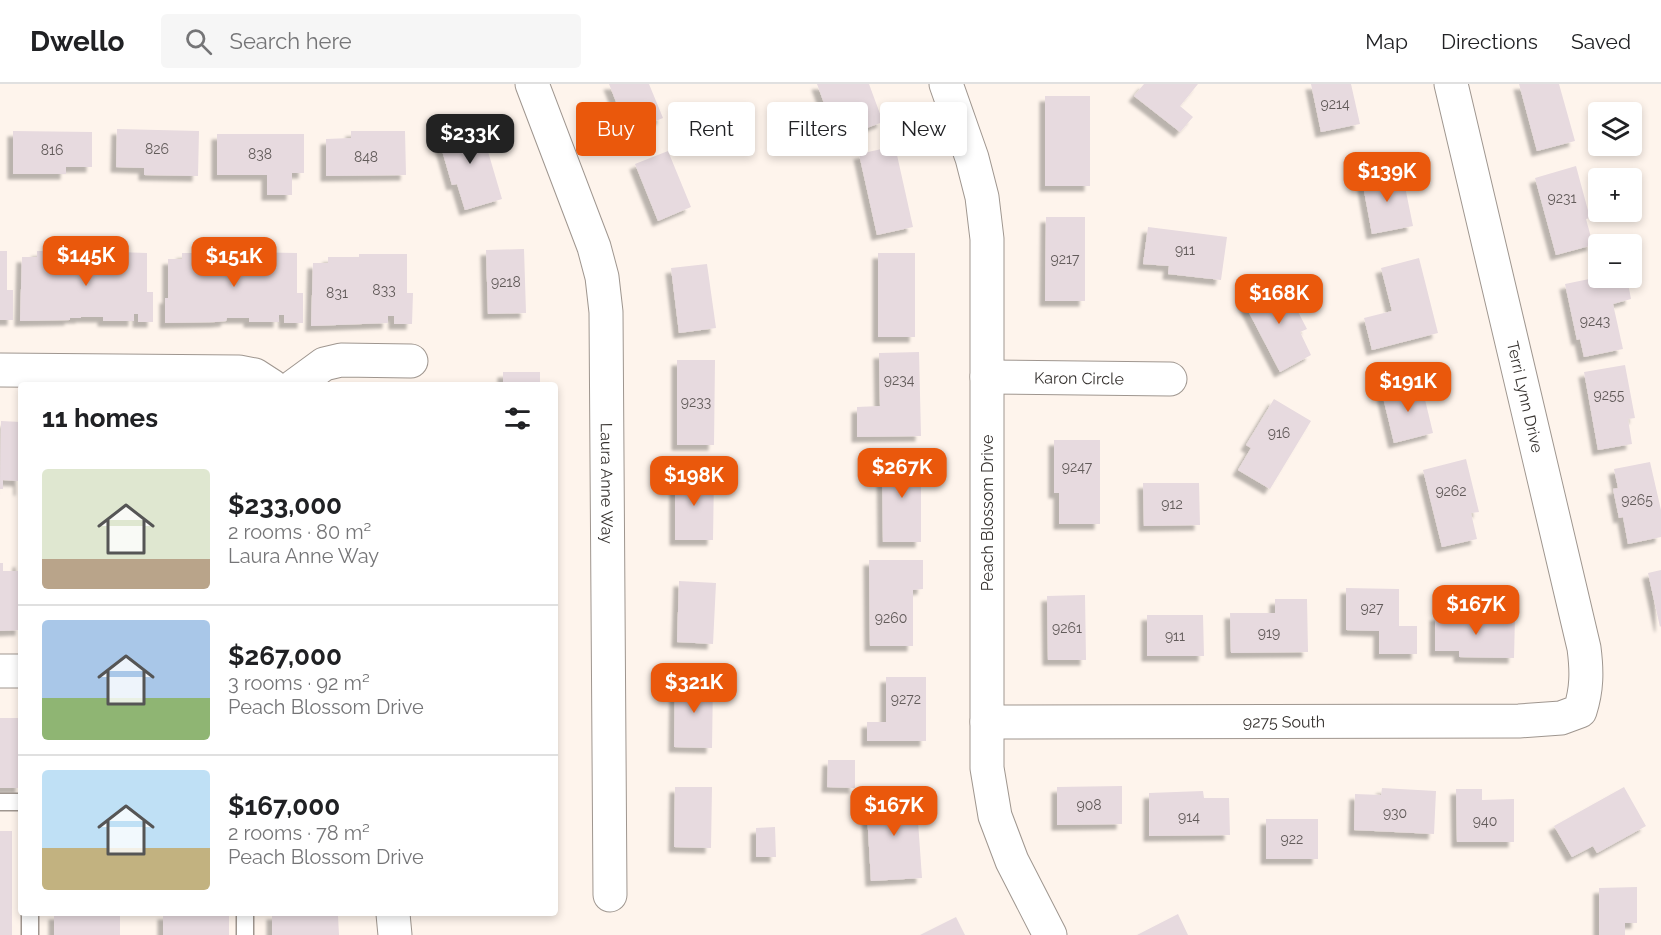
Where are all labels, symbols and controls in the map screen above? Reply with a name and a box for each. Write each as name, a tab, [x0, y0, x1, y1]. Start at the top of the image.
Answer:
search box	[161, 14, 581, 68]
text: Dwello	[30, 25, 125, 58]
icon: search	[182, 25, 215, 58]
text: Search here	[230, 28, 352, 54]
text: Map	[1365, 29, 1408, 54]
text: Directions	[1441, 29, 1538, 54]
text: Saved	[1571, 29, 1631, 54]
house number: 9214	[1320, 96, 1350, 112]
chip: Buy	[576, 102, 656, 156]
chip: Rent	[668, 102, 755, 156]
chip: Filters	[767, 102, 868, 156]
chip: New	[880, 102, 967, 156]
map controls	[1588, 102, 1642, 288]
button: layers	[1588, 102, 1642, 156]
pin: $233K	[428, 114, 512, 165]
text: $233K	[440, 121, 500, 145]
house number: 826	[145, 141, 169, 157]
house number: 816	[41, 142, 63, 158]
house number: 838	[248, 146, 272, 162]
house number: 848	[354, 149, 378, 165]
pin: $139K	[1345, 152, 1429, 203]
text: $139K	[1358, 159, 1416, 183]
button: +	[1588, 168, 1642, 222]
house number: 9231	[1548, 190, 1576, 206]
button: −	[1588, 234, 1642, 288]
pin: $145K	[44, 236, 128, 287]
pin: $151K	[192, 237, 276, 288]
house number: 911	[1175, 242, 1195, 258]
text: $145K	[57, 243, 115, 267]
text: $151K	[206, 244, 262, 268]
house number: 9217	[1051, 251, 1080, 267]
house number: 9218	[491, 274, 521, 290]
pin: $168K	[1237, 274, 1321, 325]
text: $168K	[1249, 281, 1309, 305]
house number: 833	[372, 282, 396, 298]
house number: 831	[326, 285, 348, 301]
house number: 9243	[1580, 313, 1610, 329]
street label: Terri Lynn Drive	[1503, 339, 1547, 455]
pin: $191K	[1366, 362, 1450, 413]
street label: Karon Circle	[1034, 368, 1124, 388]
text: $191K	[1379, 369, 1437, 393]
house number: 9234	[884, 372, 915, 388]
house number: 9255	[1594, 387, 1625, 403]
house number: 9233	[681, 394, 711, 410]
icon: filters	[501, 402, 534, 435]
text: 11 homes	[42, 403, 158, 433]
street label: Laura Anne Way	[597, 423, 617, 544]
house number: 916	[1268, 425, 1290, 441]
street label: Peach Blossom Drive	[978, 435, 997, 591]
pin: $267K	[860, 448, 944, 499]
text: $267K	[872, 455, 932, 479]
pin: $198K	[652, 456, 736, 507]
house number: 9247	[1062, 459, 1093, 475]
text: $198K	[664, 463, 724, 487]
house number: 9262	[1435, 483, 1467, 499]
text: $233,000	[228, 490, 342, 520]
house number: 9265	[1621, 492, 1653, 508]
icon: home	[90, 493, 162, 565]
house number: 912	[1161, 496, 1183, 512]
text: 2 rooms · 80 m²	[228, 520, 371, 544]
text: Laura Anne Way	[228, 544, 379, 568]
pin: $167K	[1434, 585, 1518, 636]
text: $167K	[1446, 592, 1506, 616]
house number: 927	[1361, 600, 1384, 616]
house number: 9260	[875, 610, 907, 626]
house number: 9261	[1052, 620, 1082, 636]
house number: 919	[1258, 625, 1280, 641]
house number: 911	[1165, 628, 1185, 644]
text: $267,000	[228, 641, 342, 671]
icon: home	[90, 644, 162, 716]
pin: $321K	[652, 663, 736, 714]
text: $321K	[665, 670, 723, 694]
text: 3 rooms · 92 m²	[228, 671, 370, 695]
house number: 9272	[891, 691, 921, 707]
text: Peach Blossom Drive	[228, 695, 424, 719]
street label: 9275 South	[1243, 712, 1325, 731]
pin: $167K	[852, 786, 936, 837]
text: $167,000	[228, 791, 340, 821]
text: $167K	[864, 793, 924, 817]
icon: home	[90, 794, 162, 866]
house number: 908	[1076, 797, 1102, 813]
house number: 930	[1383, 805, 1407, 821]
house number: 914	[1178, 809, 1200, 825]
house number: 940	[1473, 813, 1497, 829]
text: 2 rooms · 78 m²	[228, 821, 370, 845]
house number: 922	[1281, 831, 1303, 847]
text: Peach Blossom Drive	[228, 845, 424, 869]

